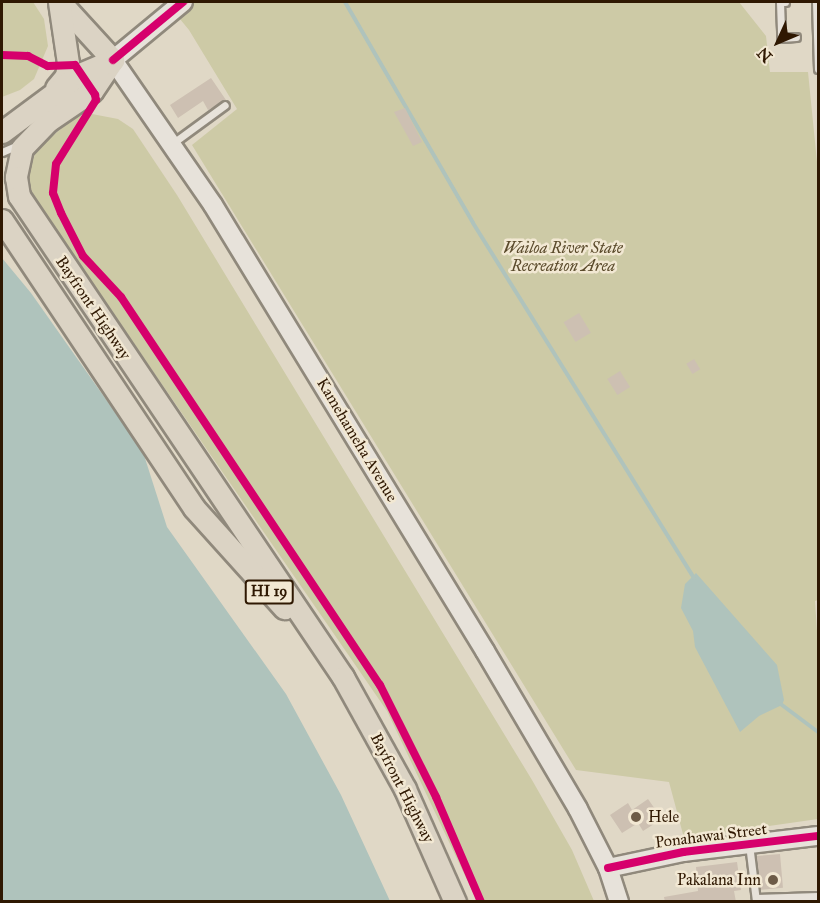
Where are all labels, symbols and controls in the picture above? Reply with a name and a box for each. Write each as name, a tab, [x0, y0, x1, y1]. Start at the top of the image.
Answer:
north arrow	[748, 12, 808, 72]
text: N	[753, 43, 776, 66]
park label: Wailoa River State Recreation Area	[503, 238, 623, 276]
street label: Bayfront Highway	[51, 253, 135, 363]
street label: Kamehameha Avenue	[312, 375, 402, 505]
road number: HI 19	[244, 580, 294, 604]
street label: Bayfront Highway	[366, 730, 438, 846]
place label: Hele	[648, 807, 679, 827]
marker: Hele	[629, 810, 643, 824]
street label: Ponahawai Street	[654, 820, 768, 852]
place label: Pakalana Inn	[677, 870, 761, 890]
marker: Pakalana Inn	[766, 873, 780, 887]

